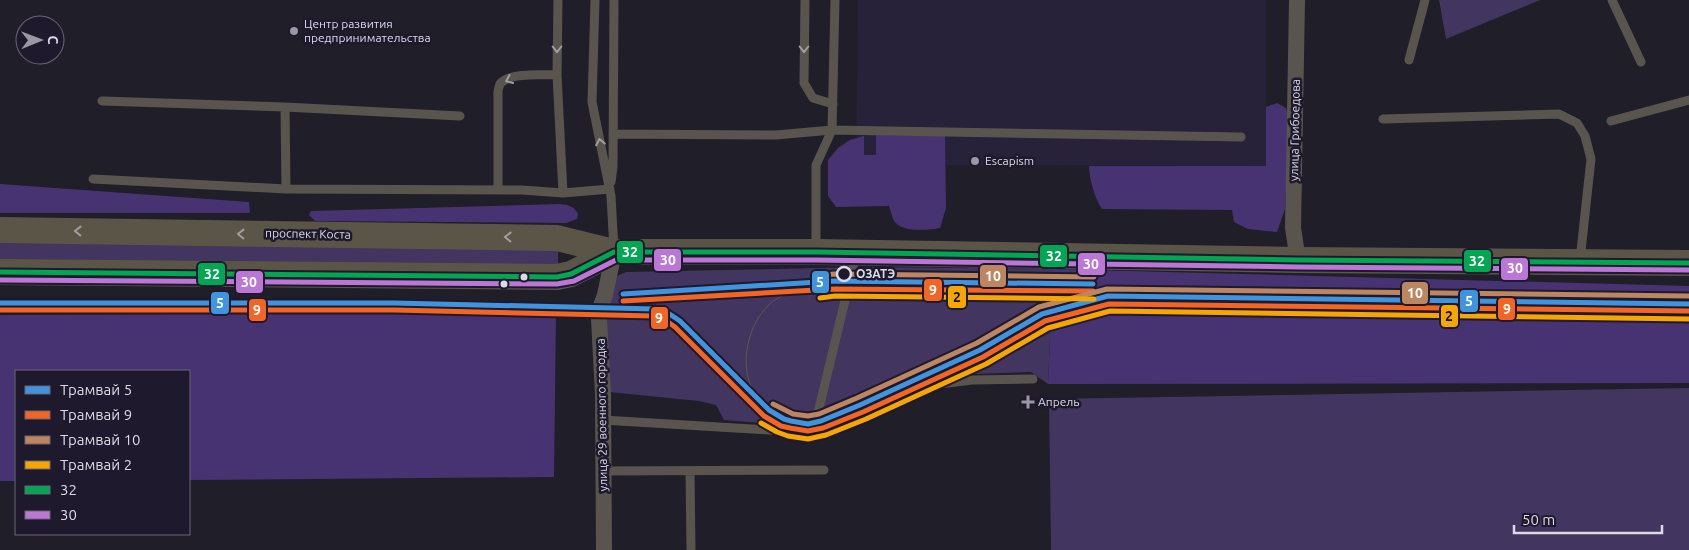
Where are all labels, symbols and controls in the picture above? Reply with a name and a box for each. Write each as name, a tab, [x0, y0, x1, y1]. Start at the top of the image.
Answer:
north arrow	[15, 15, 65, 65]
place label: Центр развития предпринимательства	[304, 17, 431, 44]
marker: Центр развития предпринимательства	[288, 25, 300, 37]
text: С	[45, 35, 61, 44]
one-way arrow	[552, 45, 562, 53]
one-way arrow	[799, 45, 809, 53]
one-way arrow	[505, 73, 514, 84]
street label: улица Грибоедова	[1287, 79, 1302, 181]
one-way arrow	[596, 137, 606, 146]
place label: Escapism	[985, 154, 1034, 167]
marker: Escapism	[969, 155, 981, 167]
one-way arrow	[74, 226, 82, 237]
street label: проспект Коста	[265, 226, 351, 241]
one-way arrow	[236, 228, 244, 239]
one-way arrow	[504, 232, 512, 242]
line badge: 32	[616, 240, 644, 264]
text: 32	[622, 244, 638, 260]
line badge: 32	[1039, 244, 1068, 268]
line badge: 30	[653, 248, 682, 272]
text: 32	[1046, 248, 1062, 264]
line badge: 32	[1463, 249, 1492, 273]
text: 30	[660, 252, 676, 268]
line badge: 30	[1077, 252, 1106, 276]
text: 32	[1469, 253, 1485, 269]
text: 30	[1083, 256, 1099, 272]
line badge: 30	[1500, 257, 1529, 281]
text: 30	[1507, 260, 1523, 276]
line badge: 32	[197, 262, 226, 286]
line badge: 10	[979, 264, 1007, 288]
text: 32	[204, 266, 220, 282]
marker: ОЗАТЭ	[836, 266, 852, 282]
place label: ОЗАТЭ	[856, 267, 895, 280]
text: 10	[985, 268, 1001, 284]
line badge: 30	[235, 270, 264, 294]
line badge: 5	[811, 270, 830, 294]
unlabelled marker	[519, 272, 529, 282]
text: 30	[241, 274, 257, 290]
text: 5	[816, 274, 824, 290]
line badge: 9	[923, 278, 943, 302]
unlabelled marker	[499, 279, 509, 289]
line badge: 10	[1401, 281, 1429, 305]
text: 9	[929, 282, 937, 298]
line badge: 2	[947, 285, 967, 309]
text: 10	[1407, 285, 1423, 301]
text: 2	[953, 289, 961, 305]
line badge: 5	[1459, 289, 1479, 313]
line badge: 5	[210, 291, 230, 315]
text: 5	[1465, 293, 1473, 309]
text: 5	[216, 295, 224, 311]
line badge: 9	[1497, 297, 1516, 321]
line badge: 9	[248, 298, 267, 322]
text: 9	[1503, 301, 1511, 317]
text: 9	[253, 302, 261, 318]
line badge: 2	[1440, 304, 1459, 328]
line badge: 9	[650, 306, 669, 330]
text: 2	[1445, 308, 1453, 324]
text: 9	[655, 310, 663, 326]
street label: улица 29 военного городка	[594, 338, 609, 492]
legend	[15, 370, 190, 535]
text: Трамвай 5	[60, 381, 132, 398]
place label: Апрель	[1038, 395, 1080, 408]
marker: Апрель	[1022, 396, 1034, 408]
text: Трамвай 9	[60, 406, 132, 423]
text: Трамвай 10	[60, 431, 141, 448]
text: Трамвай 2	[60, 456, 132, 473]
text: 32	[60, 481, 77, 498]
scale bar	[1514, 502, 1662, 534]
text: 30	[60, 506, 77, 523]
text: 50 m	[1522, 511, 1555, 528]

